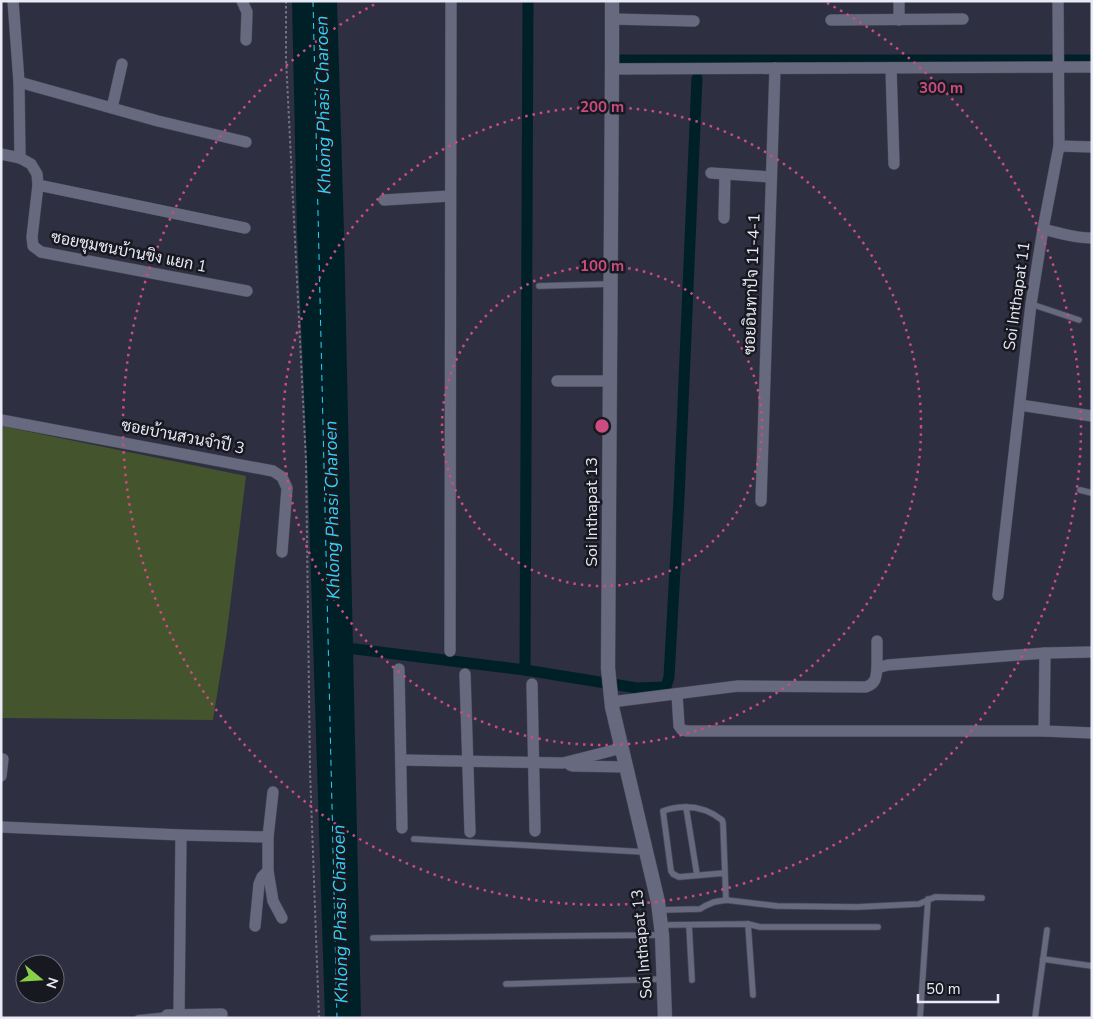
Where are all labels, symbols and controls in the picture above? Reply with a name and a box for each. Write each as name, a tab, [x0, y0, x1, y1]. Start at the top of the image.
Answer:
water label: Khlong Phasi Charoen	[309, 15, 337, 195]
text: 300 m	[919, 78, 963, 98]
text: 200 m	[580, 97, 624, 117]
street label: ซอยอินทาปัจ 11-4-1	[739, 213, 765, 355]
street label: ซอยชุมชนบ้านขิง แยก 1	[49, 226, 209, 278]
street label: Soi Inthapat 11	[998, 240, 1036, 352]
text: 100 m	[580, 256, 624, 276]
street label: ซอยบ้านสวนจำปี 3	[119, 414, 247, 460]
centre of rings	[593, 417, 611, 435]
water label: Khlong Phasi Charoen	[318, 420, 346, 600]
street label: Soi Inthapat 13	[581, 457, 603, 567]
water label: Khlong Phasi Charoen	[326, 824, 354, 1004]
street label: Soi Inthapat 13	[626, 888, 658, 1000]
north arrow	[15, 954, 65, 1004]
scale bar	[918, 972, 998, 1004]
text: N	[41, 975, 63, 991]
text: 50 m	[926, 979, 961, 999]

